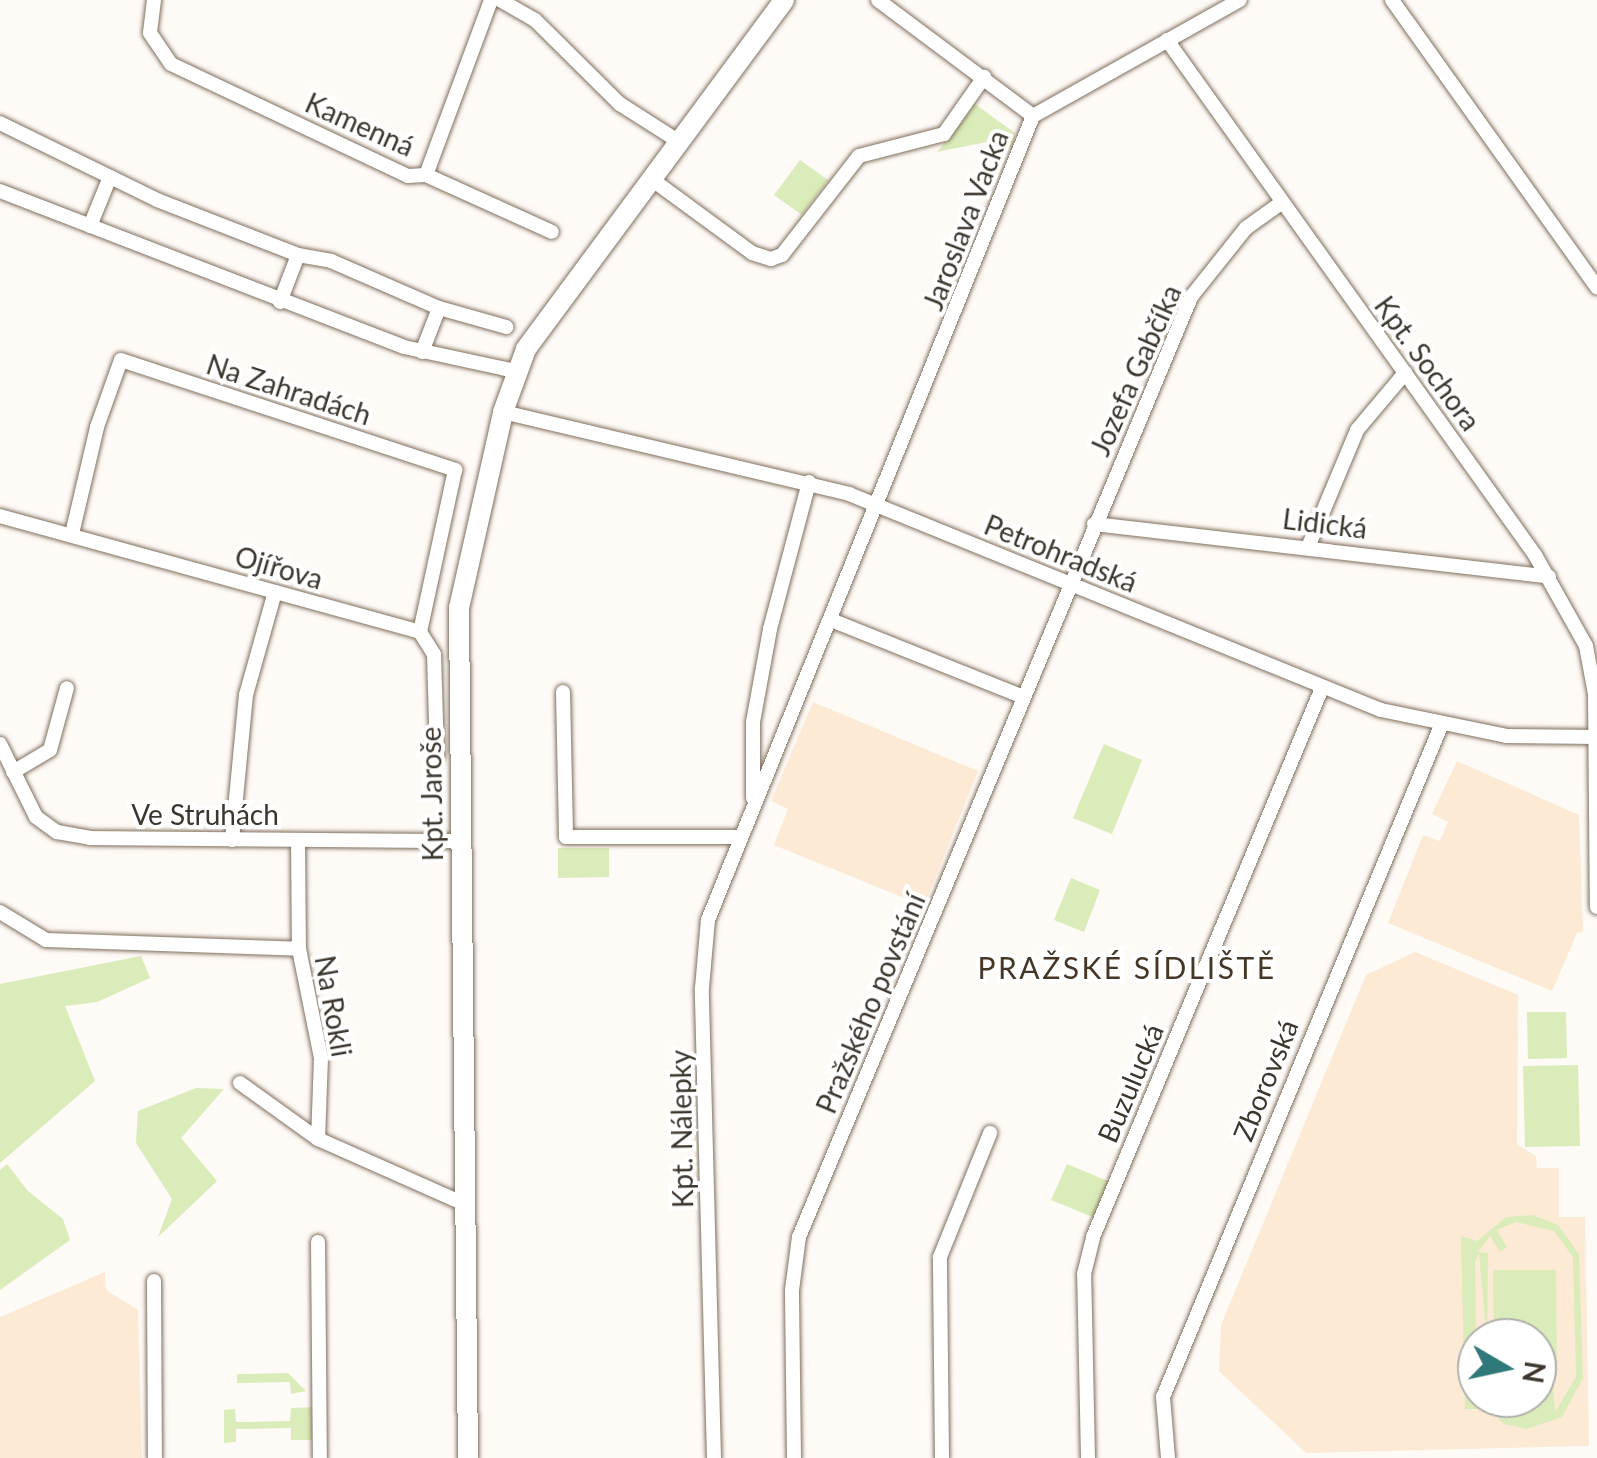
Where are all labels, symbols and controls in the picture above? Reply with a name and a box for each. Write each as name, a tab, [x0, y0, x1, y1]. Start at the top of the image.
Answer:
street label: Kamenná	[300, 85, 420, 163]
street label: Jaroslava Vacka	[915, 125, 1015, 315]
street label: Jozefa Gabčíka	[1082, 279, 1188, 461]
street label: Kpt. Sochora	[1368, 289, 1488, 437]
street label: Na Zahradách	[203, 347, 375, 431]
street label: Lidická	[1281, 501, 1369, 545]
street label: Petrohradská	[980, 507, 1142, 599]
street label: Ojířova	[231, 539, 327, 595]
street label: Kpt. Jaroše	[413, 726, 449, 862]
street label: Ve Struhách	[131, 797, 279, 831]
street label: Pražského povstání	[808, 888, 932, 1118]
district label: PRAŽSKÉ SÍDLIŠTĚ	[978, 949, 1276, 985]
street label: Na Rokli	[309, 953, 359, 1059]
street label: Zborovská	[1225, 1014, 1305, 1146]
street label: Buzulucká	[1090, 1019, 1170, 1147]
street label: Kpt. Nálepky	[663, 1049, 699, 1209]
north arrow	[1457, 1318, 1557, 1418]
text: N	[1516, 1359, 1553, 1386]

